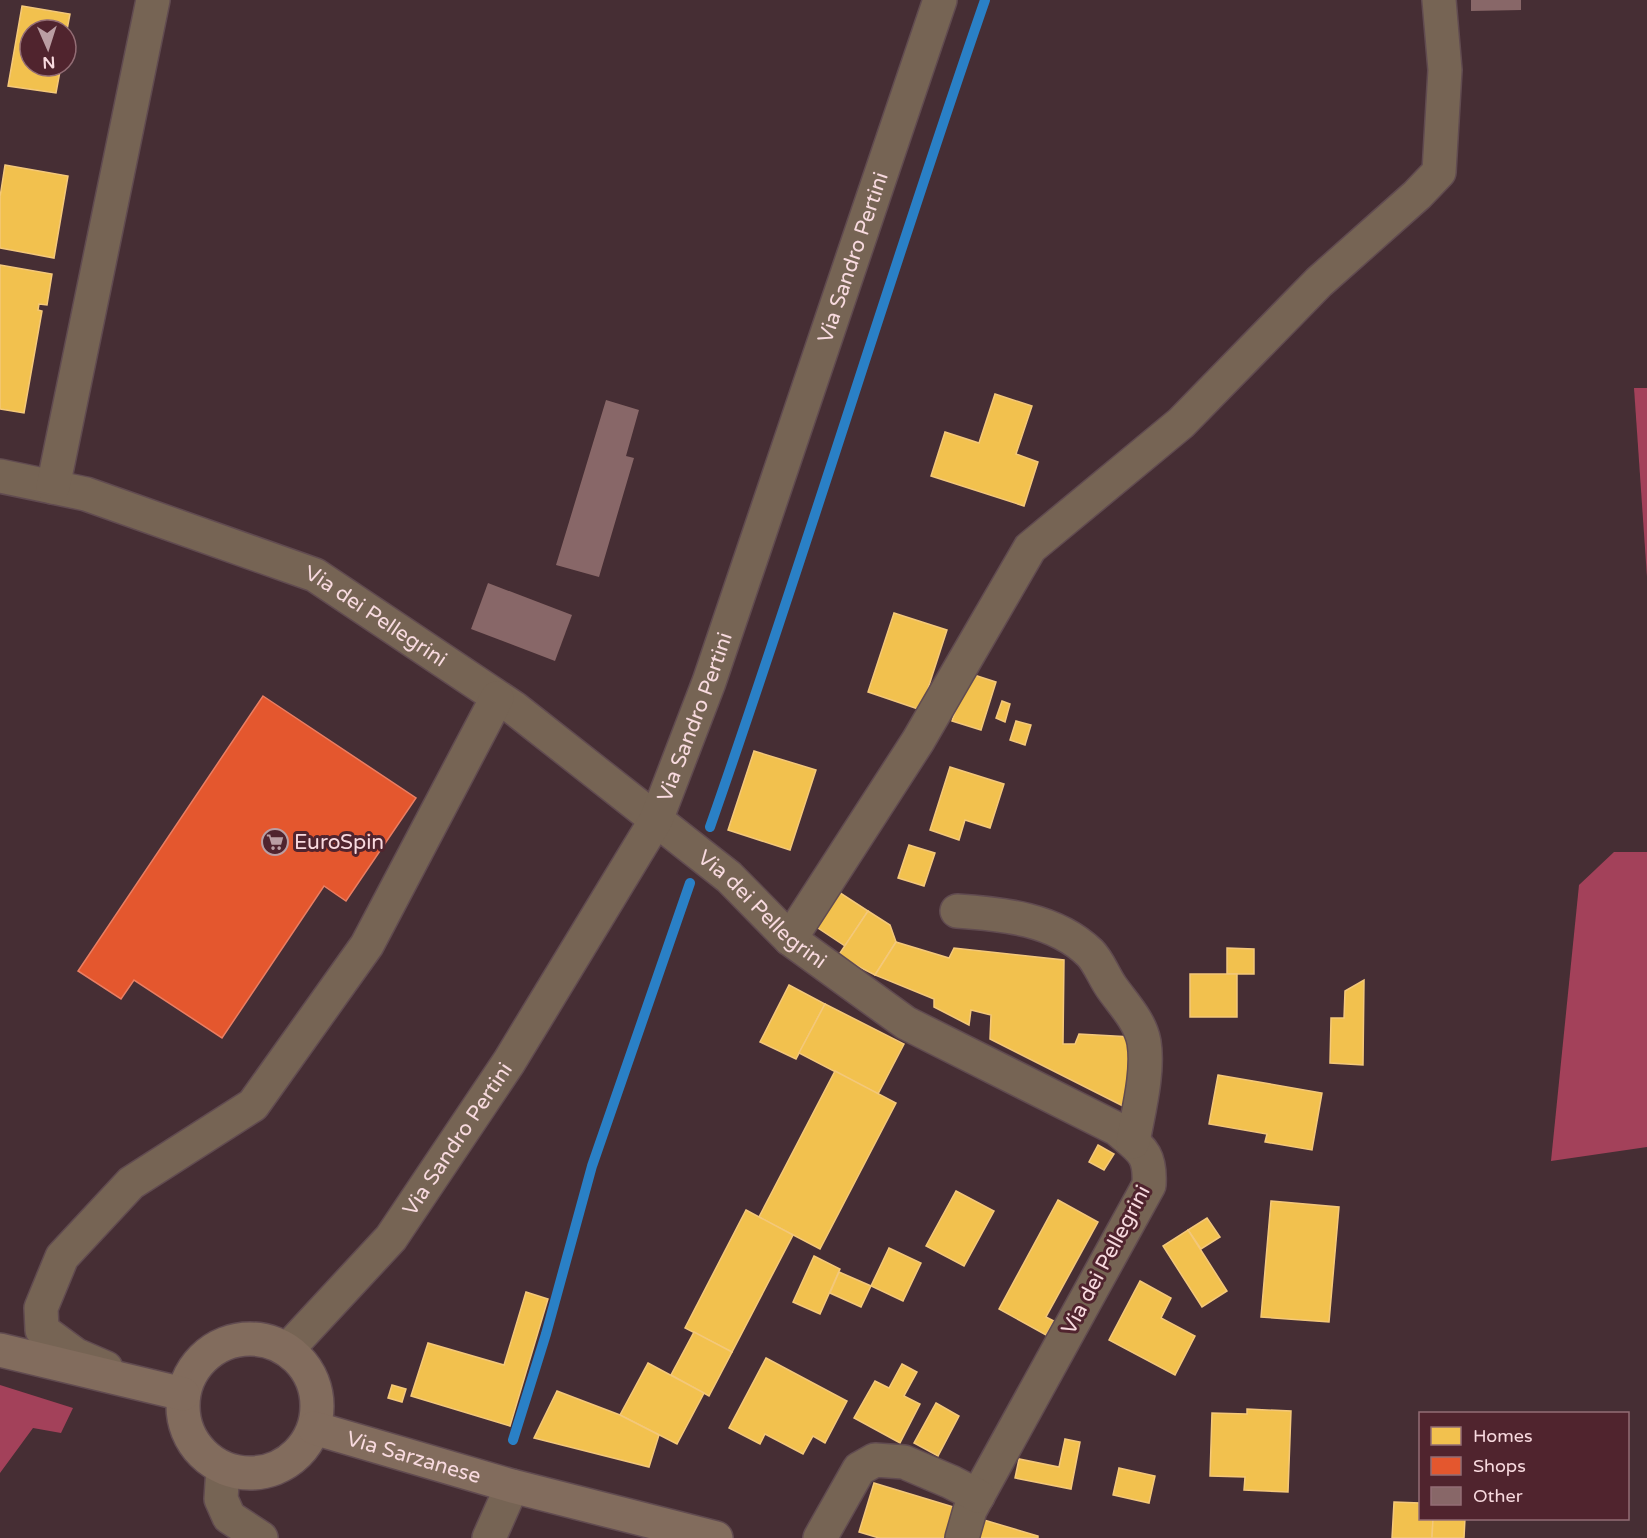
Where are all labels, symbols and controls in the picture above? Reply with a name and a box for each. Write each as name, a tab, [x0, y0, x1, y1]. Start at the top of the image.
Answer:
north arrow	[18, 18, 78, 78]
text: N	[42, 52, 56, 72]
street label: Via Sandro Pertini	[812, 169, 893, 346]
street label: Via dei Pellegrini	[302, 560, 452, 672]
street label: Via Sandro Pertini	[652, 629, 737, 805]
supermarket icon: EuroSpin	[260, 827, 290, 857]
place label: EuroSpin	[294, 830, 384, 855]
street label: Via dei Pellegrini	[693, 845, 831, 974]
street label: Via Sandro Pertini	[397, 1058, 518, 1220]
street label: Via dei Pellegrini	[1056, 1181, 1156, 1339]
legend	[1419, 1412, 1629, 1520]
text: Homes	[1473, 1425, 1533, 1447]
street label: Via Sarzanese	[344, 1426, 484, 1489]
text: Shops	[1473, 1455, 1526, 1477]
text: Other	[1473, 1485, 1523, 1507]

